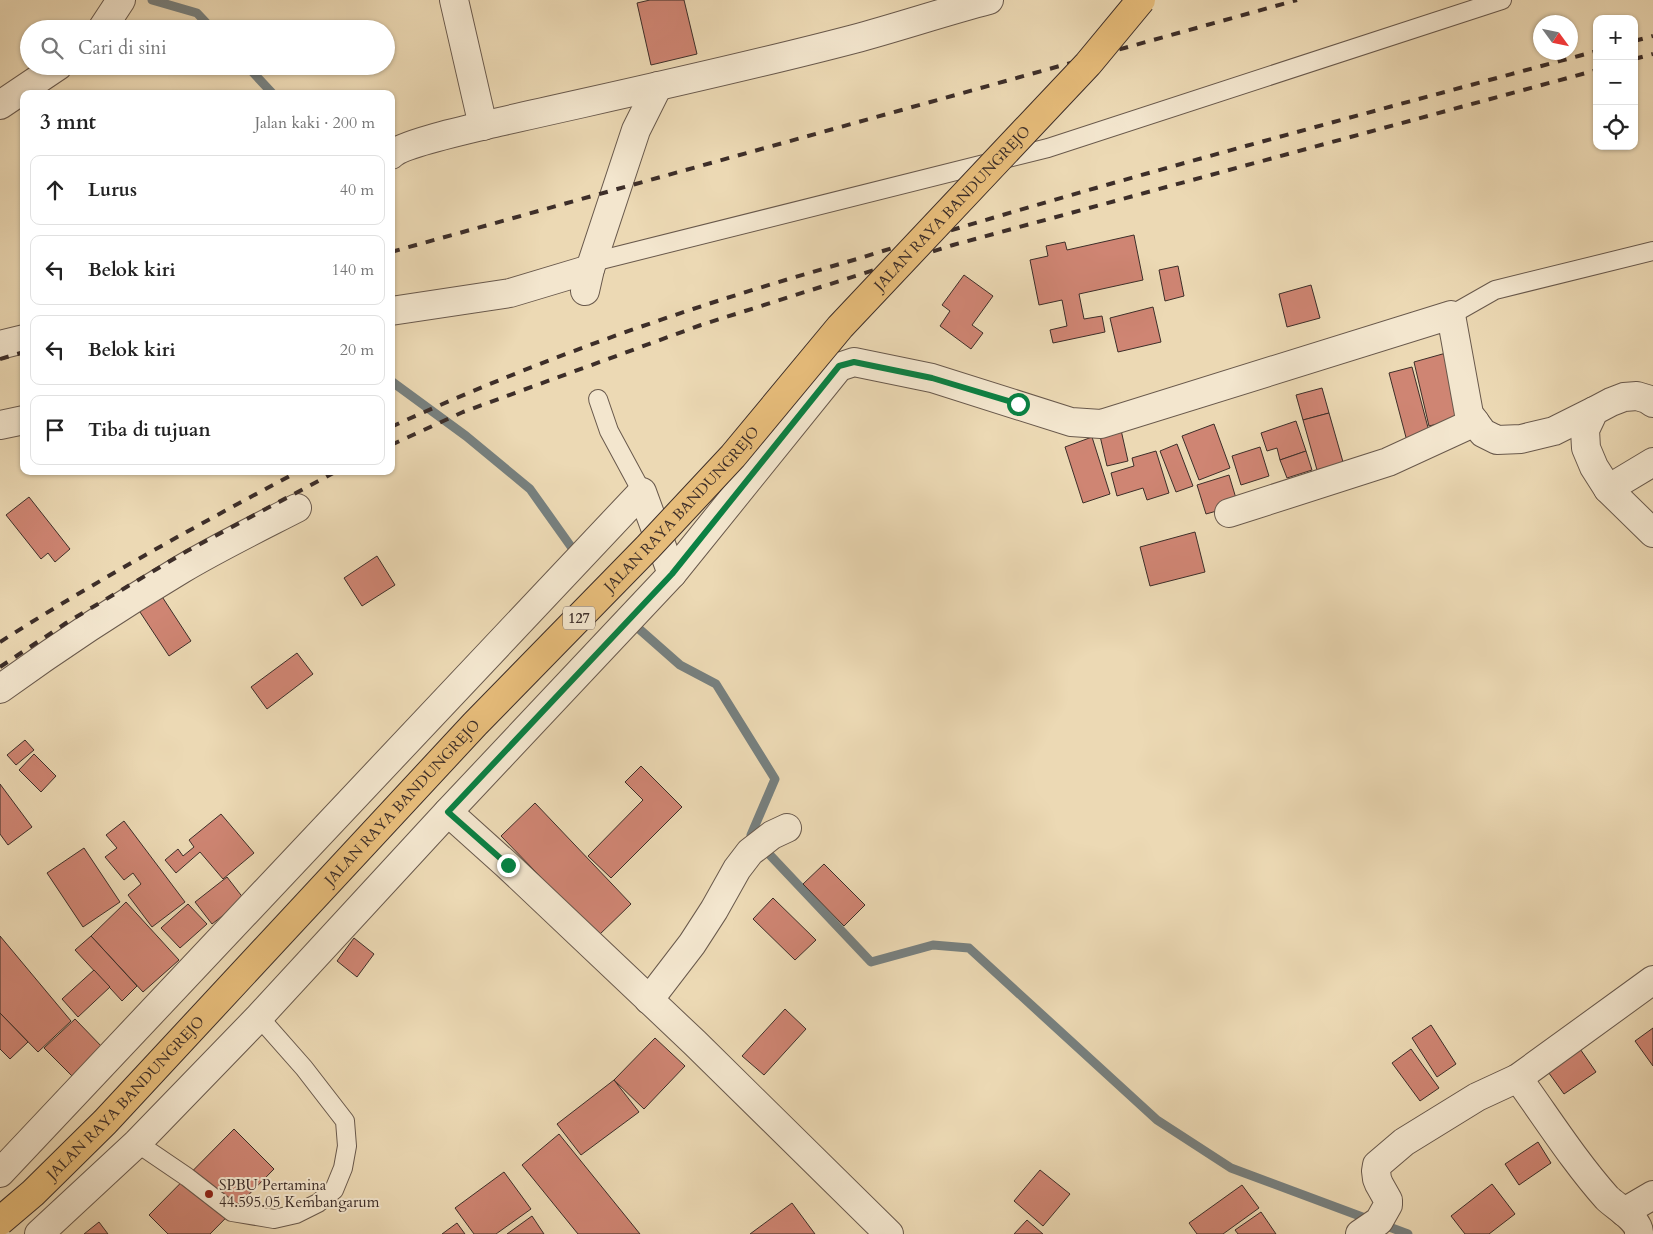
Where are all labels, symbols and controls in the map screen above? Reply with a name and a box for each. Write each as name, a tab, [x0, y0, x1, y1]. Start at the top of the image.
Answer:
north arrow	[1533, 15, 1578, 60]
map controls	[1593, 15, 1638, 150]
button: +	[1593, 15, 1638, 60]
search box	[20, 20, 395, 75]
icon: search	[38, 34, 66, 62]
text: Cari di sini	[78, 35, 167, 61]
button: −	[1593, 60, 1638, 105]
button: locate	[1593, 105, 1638, 150]
text: 3 mnt	[40, 108, 96, 137]
text: Jalan kaki · 200 m	[255, 112, 375, 134]
street label: JALAN RAYA BANDUNGREJO	[868, 121, 1035, 296]
icon: ahead	[41, 176, 69, 204]
text: Lurus	[88, 177, 137, 203]
text: 40 m	[340, 179, 374, 201]
icon: left	[41, 256, 69, 284]
text: Belok kiri	[88, 257, 175, 283]
text: 140 m	[332, 259, 374, 281]
icon: left	[41, 336, 69, 364]
text: Belok kiri	[88, 337, 175, 363]
text: 20 m	[340, 339, 374, 361]
route start	[1007, 393, 1030, 416]
icon: arrive	[41, 416, 69, 444]
text: Tiba di tujuan	[88, 417, 211, 443]
street label: JALAN RAYA BANDUNGREJO	[598, 422, 764, 598]
road number: 127	[563, 606, 595, 630]
street label: JALAN RAYA BANDUNGREJO	[319, 715, 484, 891]
route end	[497, 854, 520, 877]
street label: JALAN RAYA BANDUNGREJO	[41, 1012, 209, 1185]
place label: SPBU Pertamina 44.595.05 Kembangarum	[219, 1175, 380, 1212]
marker: SPBU Pertamina 44.595.05 Kembangarum	[203, 1188, 215, 1200]

